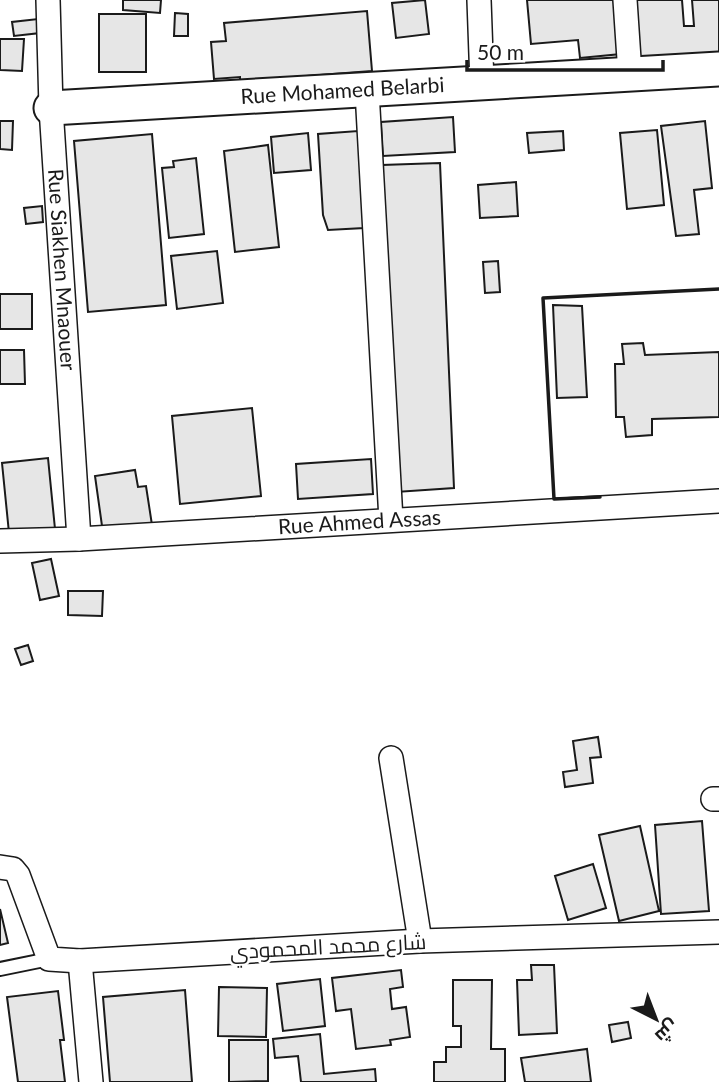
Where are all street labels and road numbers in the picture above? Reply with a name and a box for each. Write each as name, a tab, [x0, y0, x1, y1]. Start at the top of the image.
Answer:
street label: Rue Mohamed Belarbi	[240, 71, 445, 108]
street label: Rue Siakhen Mnaouer	[44, 168, 82, 372]
street label: Rue Ahmed Assas	[277, 504, 441, 538]
street label: شارع محمد المحمودي	[229, 928, 427, 968]

